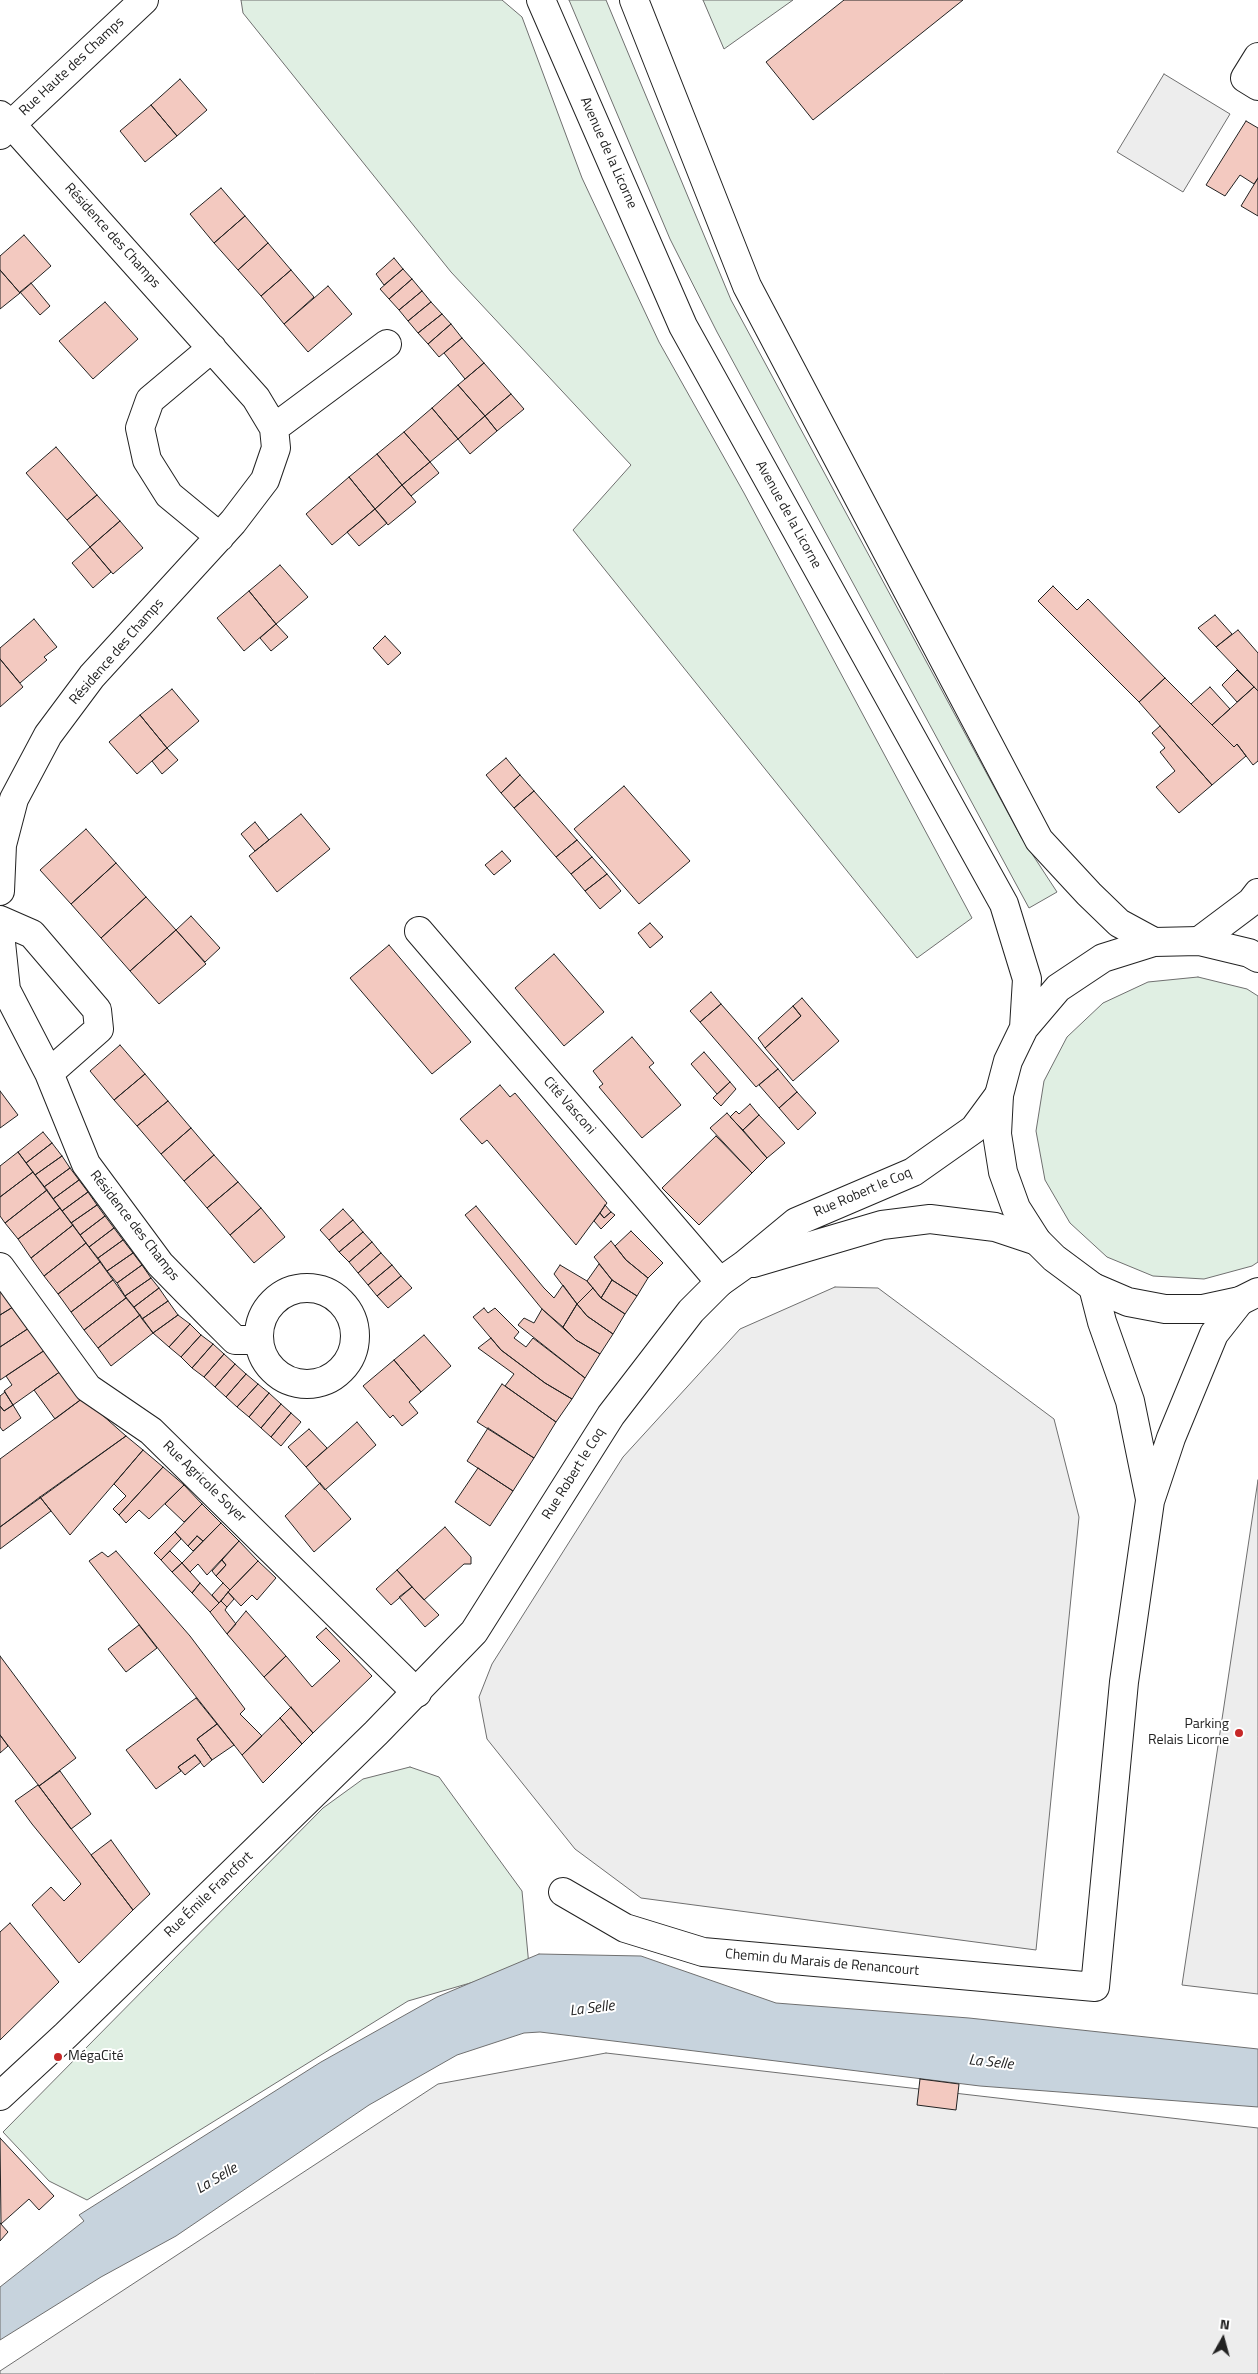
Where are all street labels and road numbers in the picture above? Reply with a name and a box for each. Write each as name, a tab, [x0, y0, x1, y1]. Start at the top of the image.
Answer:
street label: Rue Haute des Champs	[16, 14, 128, 120]
street label: Avenue de la Licorne	[576, 95, 640, 211]
street label: Résidence des Champs	[61, 180, 163, 292]
street label: Avenue de la Licorne	[751, 458, 825, 572]
street label: Résidence des Champs	[66, 596, 168, 708]
street label: Cité Vasconi	[539, 1074, 599, 1138]
street label: Rue Robert le Coq	[811, 1165, 915, 1221]
street label: Résidence des Champs	[86, 1168, 182, 1284]
street label: Rue Robert le Coq	[539, 1425, 609, 1523]
street label: Rue Agricole Soyer	[159, 1438, 249, 1526]
street label: Rue Émile Francfort	[161, 1849, 257, 1941]
street label: Chemin du Marais de Renancourt	[724, 1946, 920, 1980]

